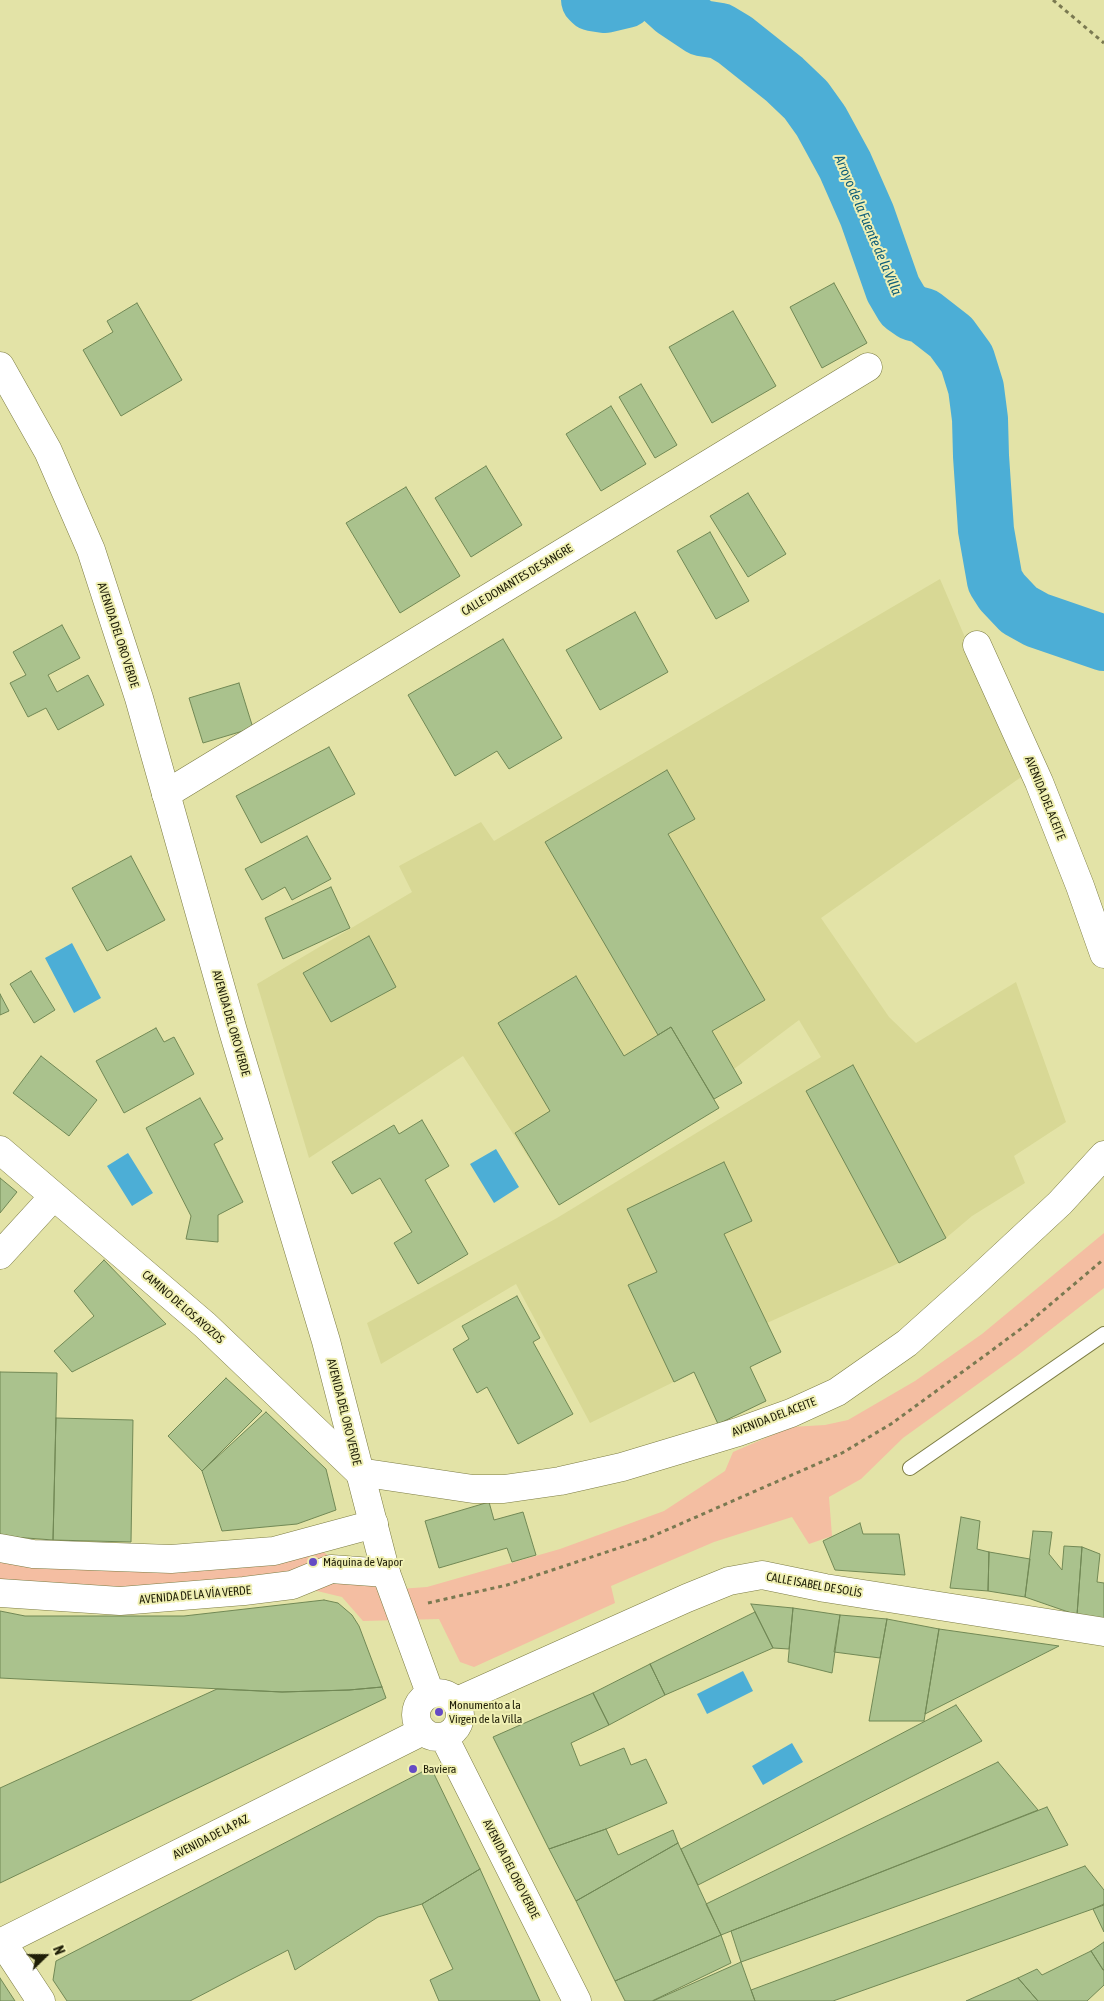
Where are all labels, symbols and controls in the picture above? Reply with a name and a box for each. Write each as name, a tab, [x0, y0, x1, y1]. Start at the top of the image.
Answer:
water label: Arroyo de la Fuente de la Villa	[831, 153, 905, 297]
street label: CALLE DONANTES DE SANGRE	[459, 541, 575, 619]
street label: AVENIDA DEL ORO VERDE	[94, 581, 142, 689]
street label: AVENIDA DEL ACEITE	[1022, 754, 1068, 842]
street label: AVENIDA DEL ORO VERDE	[209, 968, 253, 1078]
street label: CAMINO DE LOS AYOZOS	[139, 1267, 227, 1347]
street label: AVENIDA DEL ORO VERDE	[324, 1357, 364, 1467]
street label: AVENIDA DEL ACEITE	[730, 1394, 818, 1440]
place label: Máquina de Vapor	[323, 1555, 403, 1569]
marker: Máquina de Vapor	[307, 1556, 319, 1568]
street label: CALLE ISABEL DE SOLÍS	[765, 1570, 863, 1600]
street label: AVENIDA DE LA VÍA VERDE	[139, 1583, 251, 1607]
place label: Monumento a la Virgen de la Villa	[449, 1698, 522, 1726]
marker: Monumento a la Virgen de la Villa	[433, 1706, 445, 1718]
place label: Baviera	[423, 1762, 456, 1776]
marker: Baviera	[407, 1763, 419, 1775]
street label: AVENIDA DE LA PAZ	[171, 1812, 251, 1862]
street label: AVENIDA DEL ORO VERDE	[480, 1817, 542, 1921]
north arrow	[20, 1931, 70, 1981]
text: N	[50, 1944, 68, 1957]

